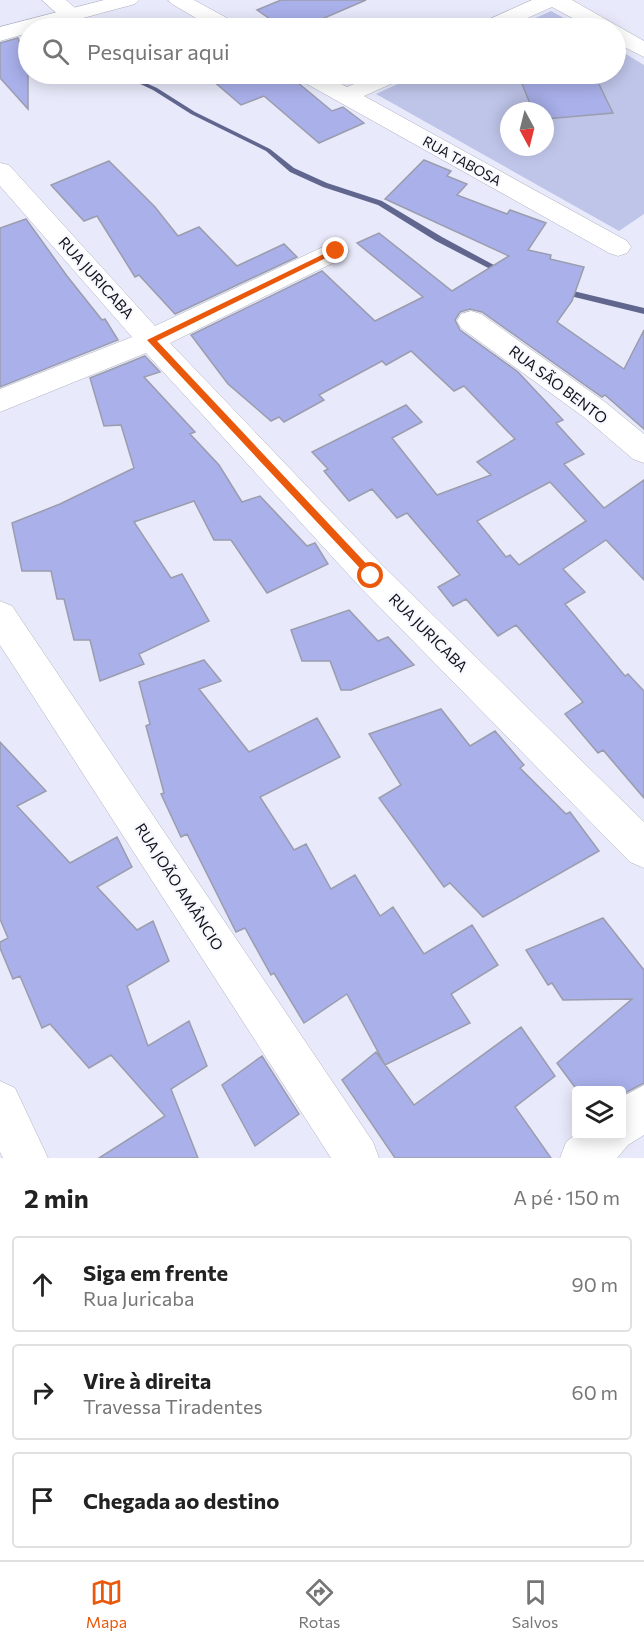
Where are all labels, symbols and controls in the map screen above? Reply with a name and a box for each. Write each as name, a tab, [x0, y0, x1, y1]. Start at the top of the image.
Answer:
search box	[18, 18, 626, 84]
icon: search	[39, 35, 72, 68]
text: Pesquisar aqui	[87, 38, 230, 65]
north arrow	[500, 102, 554, 156]
street label: RUA TABOSA	[420, 132, 505, 189]
street label: RUA JURICABA	[55, 233, 138, 322]
route end	[322, 237, 348, 263]
street label: RUA SÃO BENTO	[506, 341, 611, 427]
route start	[357, 562, 383, 588]
street label: RUA JURICABA	[386, 589, 472, 675]
street label: RUA JOÃO AMÂNCIO	[132, 819, 228, 953]
map controls	[572, 1086, 626, 1140]
button: layers	[572, 1086, 626, 1140]
text: 2 min	[24, 1182, 89, 1213]
text: A pé · 150 m	[513, 1185, 620, 1209]
text: Siga em frente	[83, 1259, 228, 1286]
icon: ahead	[26, 1268, 59, 1301]
text: 90 m	[572, 1272, 618, 1296]
text: Rua Juricaba	[83, 1286, 195, 1310]
text: Vire à direita	[83, 1367, 211, 1394]
icon: right	[26, 1376, 59, 1409]
text: 60 m	[572, 1380, 618, 1404]
text: Travessa Tiradentes	[83, 1394, 263, 1418]
icon: arrive	[26, 1484, 59, 1517]
text: Chegada ao destino	[83, 1487, 279, 1514]
tab: Mapa	[86, 1576, 127, 1631]
tab: Rotas	[299, 1576, 340, 1631]
tab: Salvos	[512, 1576, 558, 1631]

